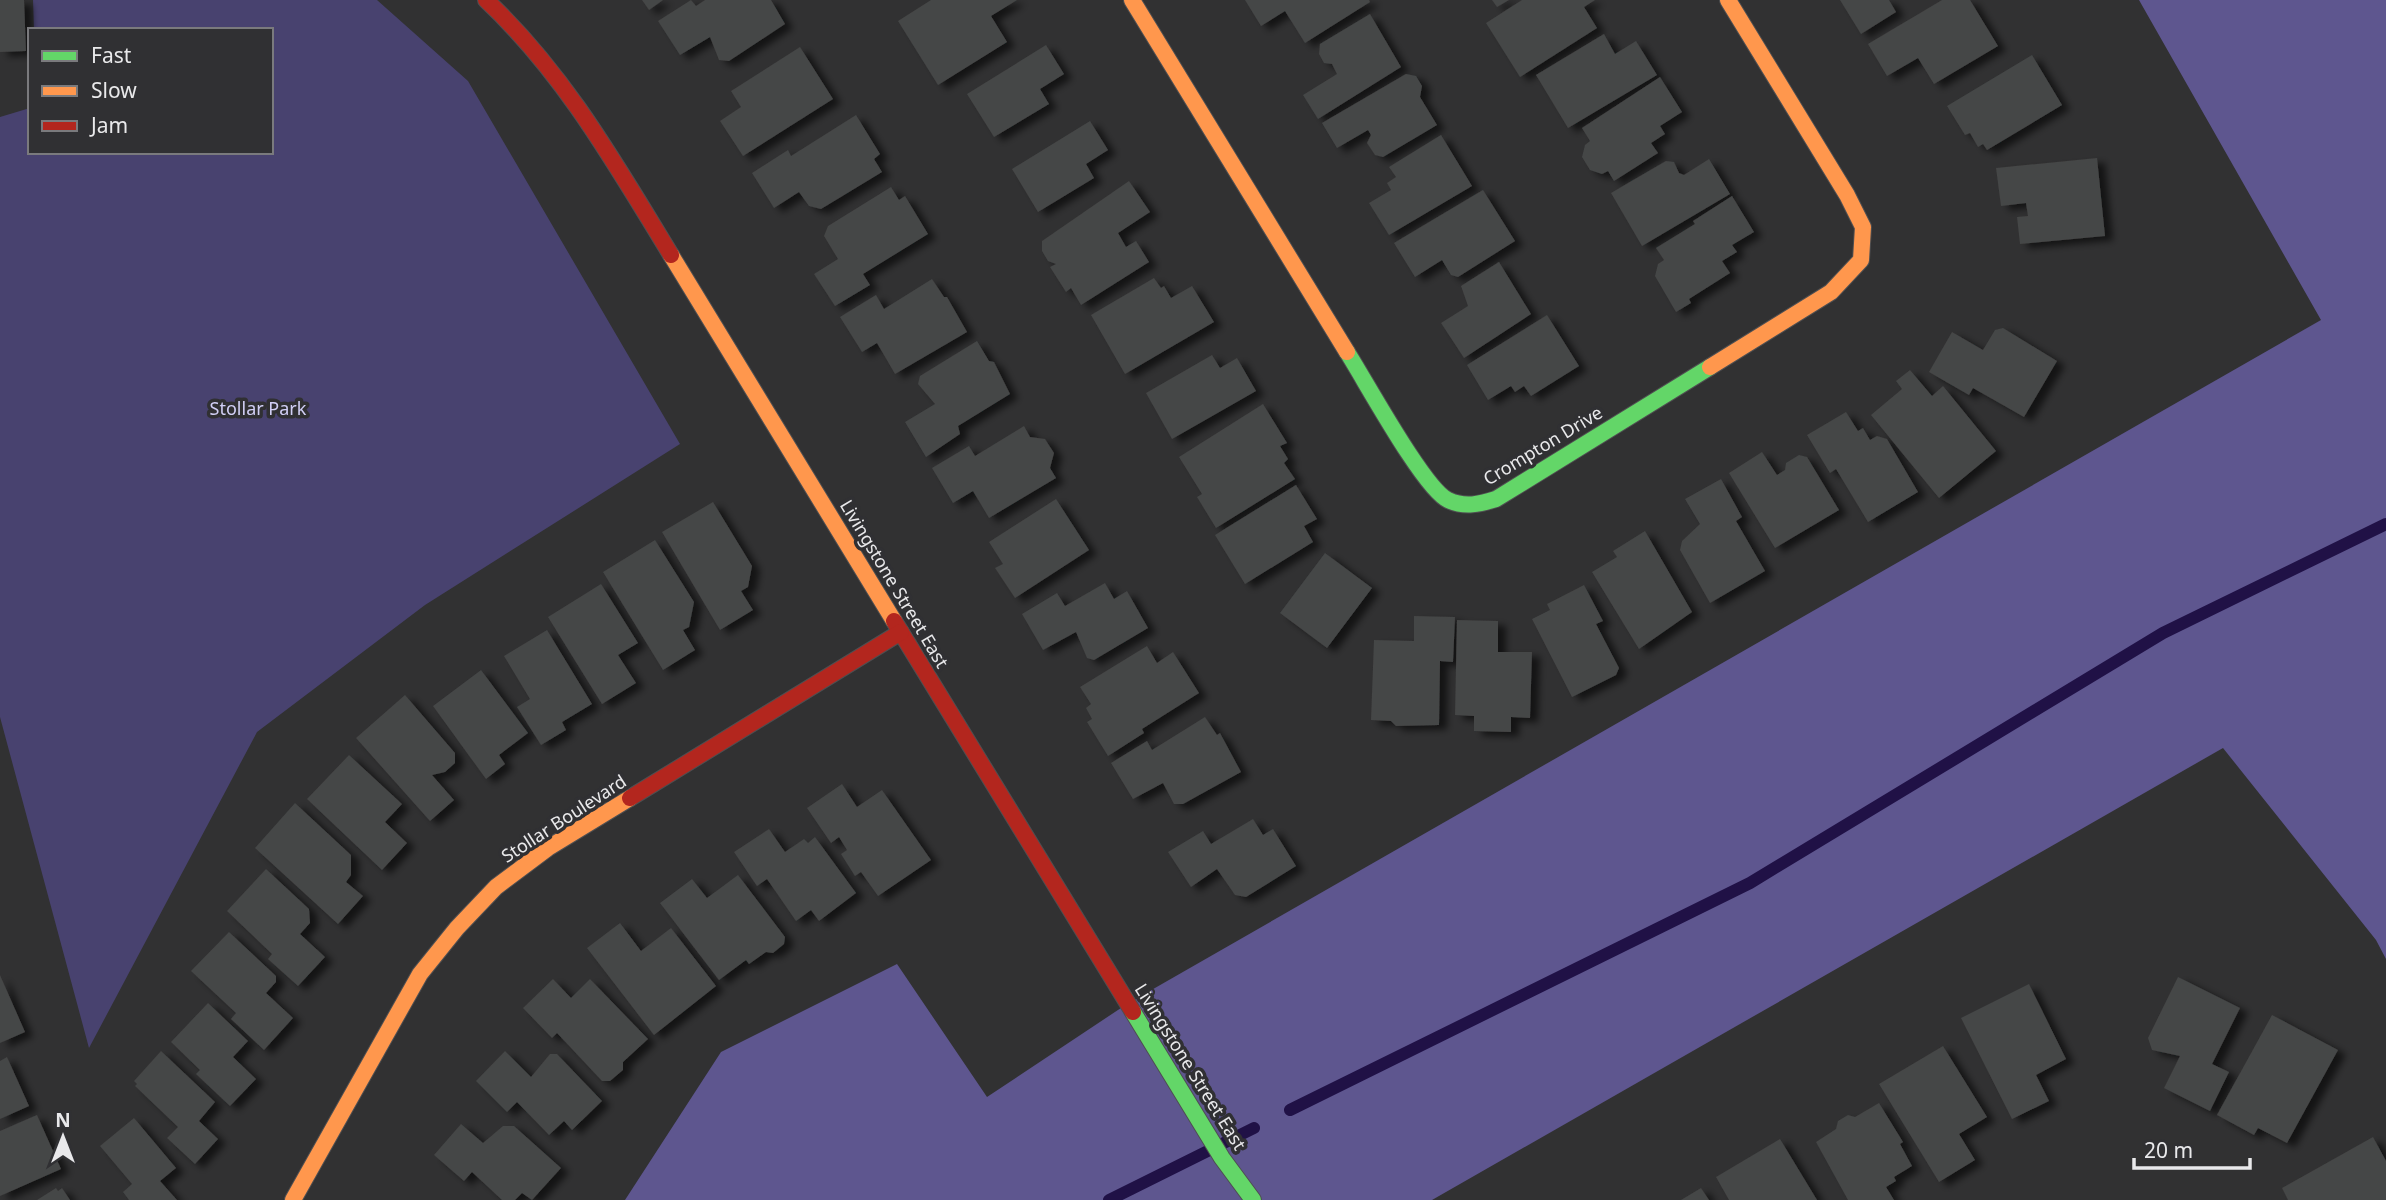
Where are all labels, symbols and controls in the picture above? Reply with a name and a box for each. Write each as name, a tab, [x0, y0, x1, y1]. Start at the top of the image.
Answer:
legend	[28, 28, 273, 154]
text: Fast	[91, 41, 132, 69]
text: Slow	[91, 76, 137, 104]
text: Jam	[89, 111, 128, 139]
park label: Stollar Park	[210, 396, 307, 420]
street label: Crompton Drive	[1478, 400, 1607, 490]
street label: Livingstone Street East	[835, 495, 955, 672]
street label: Stollar Boulevard	[496, 769, 631, 868]
street label: Livingstone Street East	[1130, 979, 1252, 1155]
north arrow	[28, 1102, 98, 1172]
text: N	[55, 1107, 71, 1133]
scale bar	[2134, 1126, 2250, 1170]
text: 20 m	[2144, 1136, 2193, 1164]

